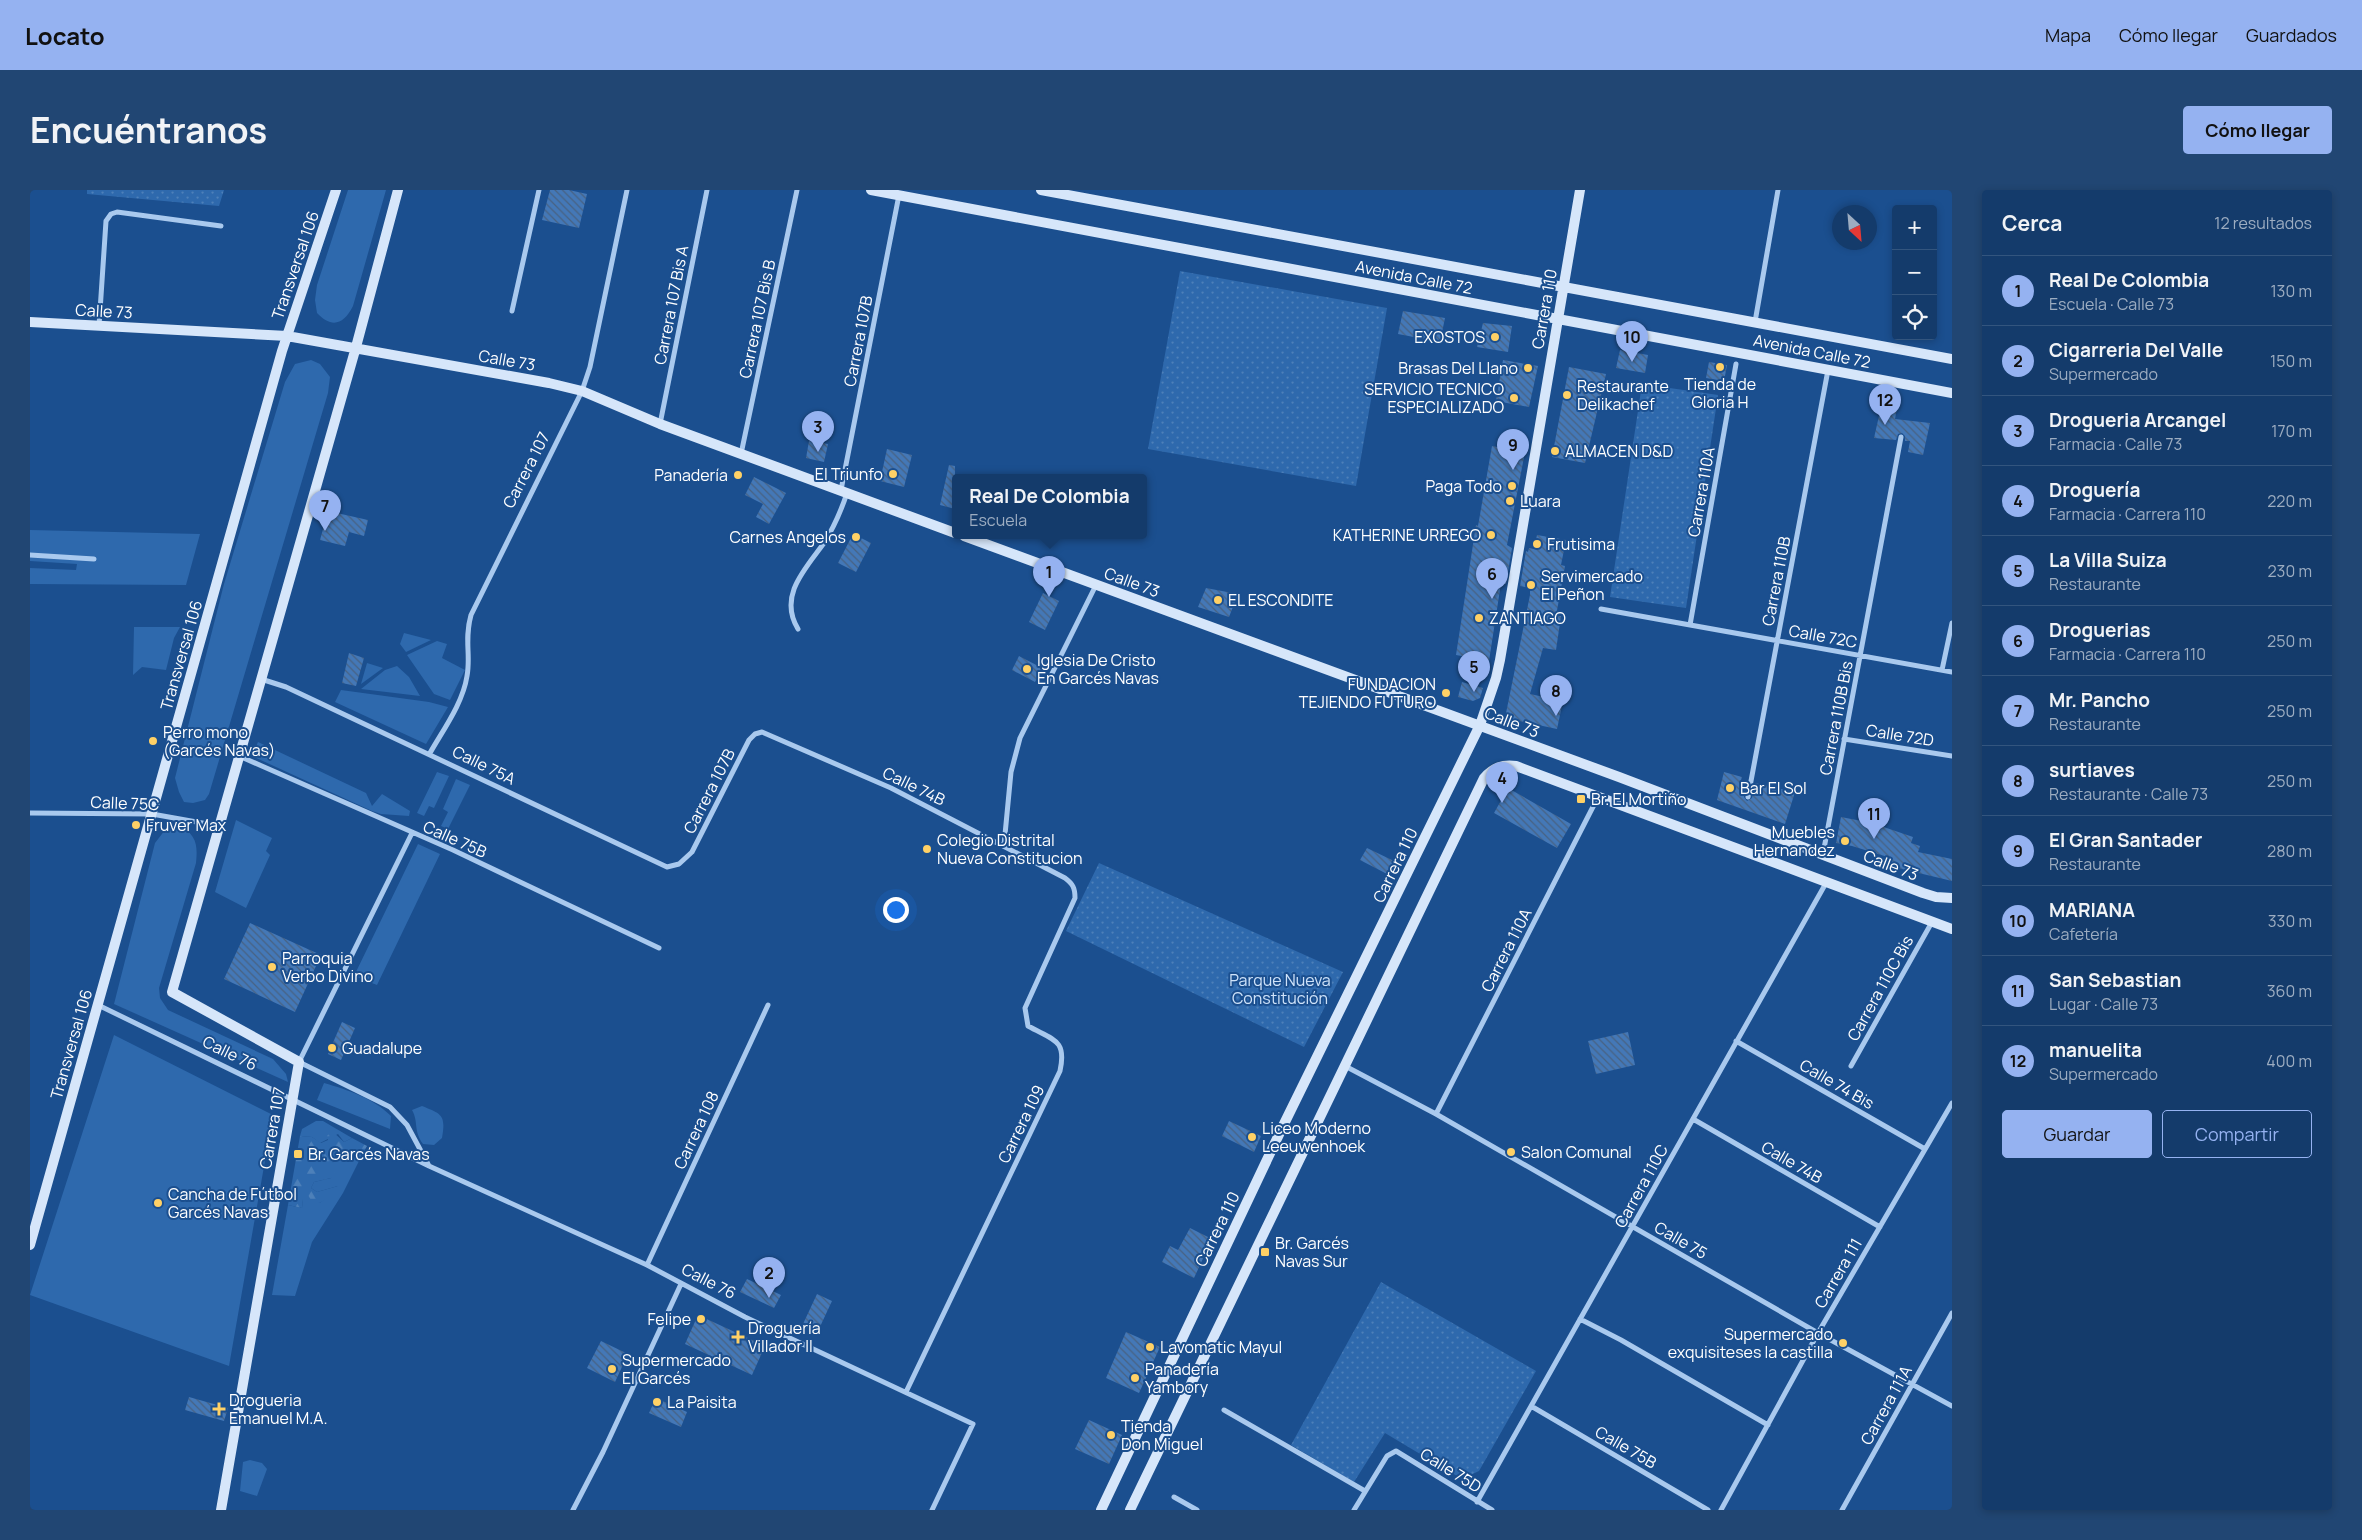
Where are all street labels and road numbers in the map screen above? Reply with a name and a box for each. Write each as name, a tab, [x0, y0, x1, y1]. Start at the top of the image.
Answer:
street label: Transversal 106	[266, 208, 324, 322]
street label: Carrera 107 Bis A	[649, 243, 693, 367]
street label: Avenida Calle 72	[1354, 255, 1474, 299]
street label: Carrera 107 Bis B	[734, 257, 780, 380]
street label: Carrera 110	[1526, 267, 1562, 351]
street label: Carrera 107B	[838, 293, 878, 388]
street label: Calle 73	[75, 299, 133, 323]
street label: Avenida Calle 72	[1752, 329, 1872, 373]
street label: Calle 73	[477, 344, 537, 376]
street label: Carrera 107	[497, 428, 555, 512]
street label: Carrera 110A	[1682, 445, 1720, 539]
street label: Carrera 110B	[1757, 534, 1795, 628]
street label: Calle 73	[1101, 562, 1163, 602]
street label: Transversal 106	[155, 597, 207, 713]
street label: Calle 72C	[1787, 619, 1859, 653]
street label: Carrera 110B Bis	[1814, 659, 1858, 777]
street label: Calle 73	[1481, 701, 1543, 743]
street label: Calle 72D	[1865, 719, 1936, 751]
street label: Calle 75A	[449, 740, 519, 790]
street label: Carrera 107B	[678, 745, 740, 837]
street label: Calle 74B	[879, 761, 949, 811]
street label: Calle 75C	[90, 791, 160, 815]
street label: Calle 75B	[420, 815, 490, 863]
street label: Carrera 110	[1367, 824, 1423, 906]
street label: Calle 73	[1860, 844, 1922, 886]
street label: Carrera 110A	[1476, 904, 1536, 996]
street label: Carrera 110C Bis	[1842, 931, 1918, 1045]
street label: Transversal 106	[45, 986, 97, 1102]
street label: Calle 76	[199, 1030, 261, 1076]
street label: Calle 74 Bis	[1796, 1054, 1878, 1114]
street label: Carrera 109	[993, 1081, 1049, 1167]
street label: Carrera 107	[254, 1085, 290, 1171]
street label: Carrera 108	[668, 1087, 724, 1173]
street label: Calle 74B	[1757, 1136, 1827, 1188]
street label: Carrera 110C	[1609, 1140, 1673, 1232]
street label: Carrera 110	[1189, 1188, 1245, 1270]
street label: Calle 75	[1651, 1216, 1711, 1264]
street label: Carrera 111	[1809, 1234, 1867, 1312]
street label: Calle 76	[678, 1258, 740, 1304]
street label: Carrera 111A	[1855, 1361, 1917, 1449]
street label: Calle 75B	[1591, 1421, 1661, 1473]
street label: Calle 75D	[1416, 1443, 1486, 1498]

